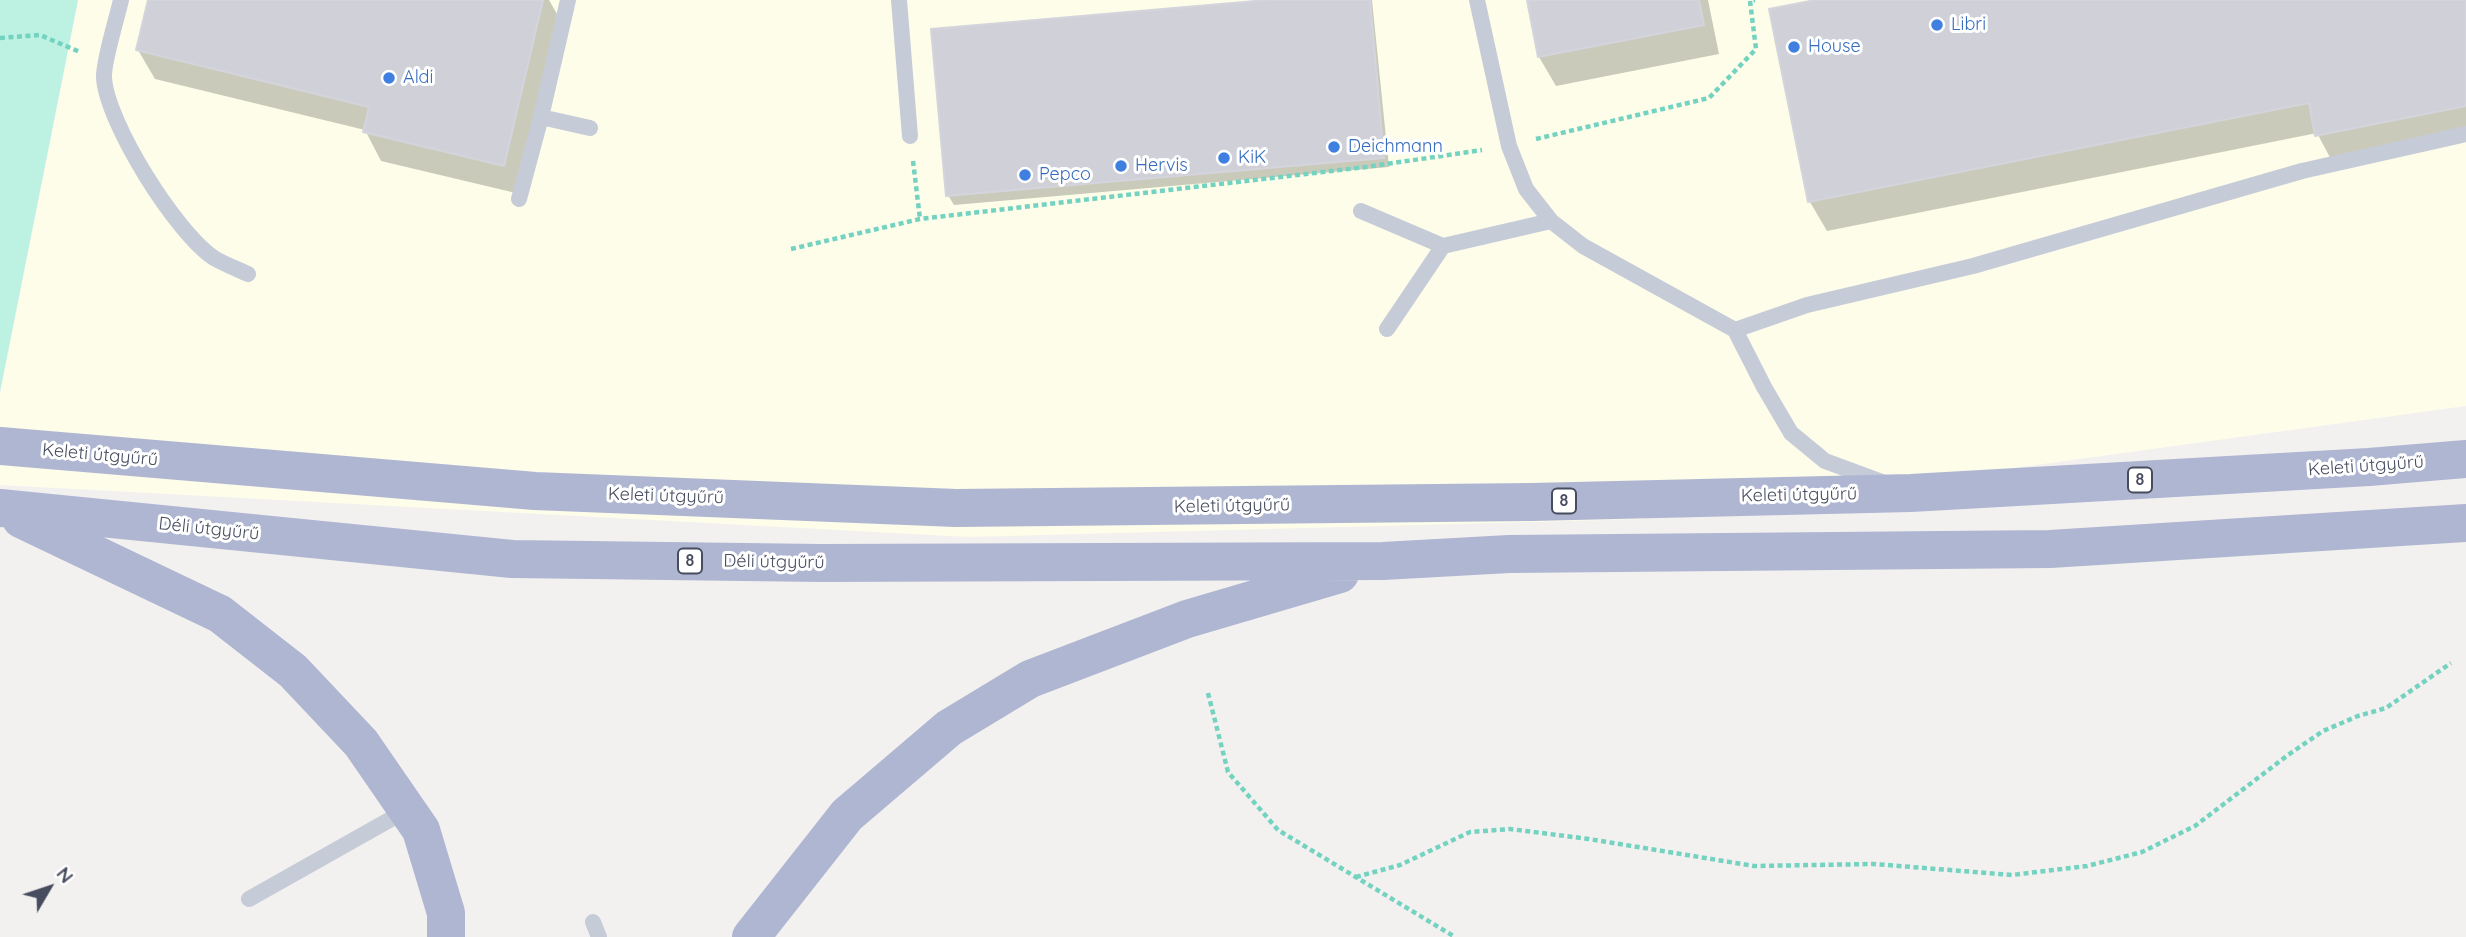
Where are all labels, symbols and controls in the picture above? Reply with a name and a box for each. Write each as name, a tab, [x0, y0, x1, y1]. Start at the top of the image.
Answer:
place label: Libri	[1951, 14, 1986, 36]
marker: Libri	[1929, 17, 1945, 33]
place label: House	[1808, 36, 1861, 58]
marker: House	[1786, 39, 1802, 55]
place label: Aldi	[403, 67, 433, 89]
marker: Aldi	[381, 70, 397, 86]
place label: Deichmann	[1348, 136, 1443, 158]
marker: Deichmann	[1326, 139, 1342, 155]
place label: KiK	[1238, 147, 1266, 169]
marker: KiK	[1216, 150, 1232, 166]
place label: Hervis	[1135, 155, 1188, 177]
marker: Hervis	[1113, 158, 1129, 174]
place label: Pepco	[1039, 164, 1091, 186]
marker: Pepco	[1017, 167, 1033, 183]
street label: Keleti útgyűrű	[41, 439, 159, 471]
street label: Keleti útgyűrű	[2307, 451, 2425, 481]
road number: 8	[2128, 467, 2152, 492]
street label: Keleti útgyűrű	[608, 483, 724, 509]
street label: Keleti útgyűrű	[1741, 483, 1857, 507]
road number: 8	[1552, 488, 1576, 514]
street label: Keleti útgyűrű	[1174, 494, 1290, 518]
street label: Déli útgyűrű	[158, 513, 260, 545]
road number: 8	[678, 548, 702, 574]
street label: Déli útgyűrű	[723, 550, 825, 574]
north arrow	[14, 853, 84, 923]
text: N	[52, 862, 79, 888]

